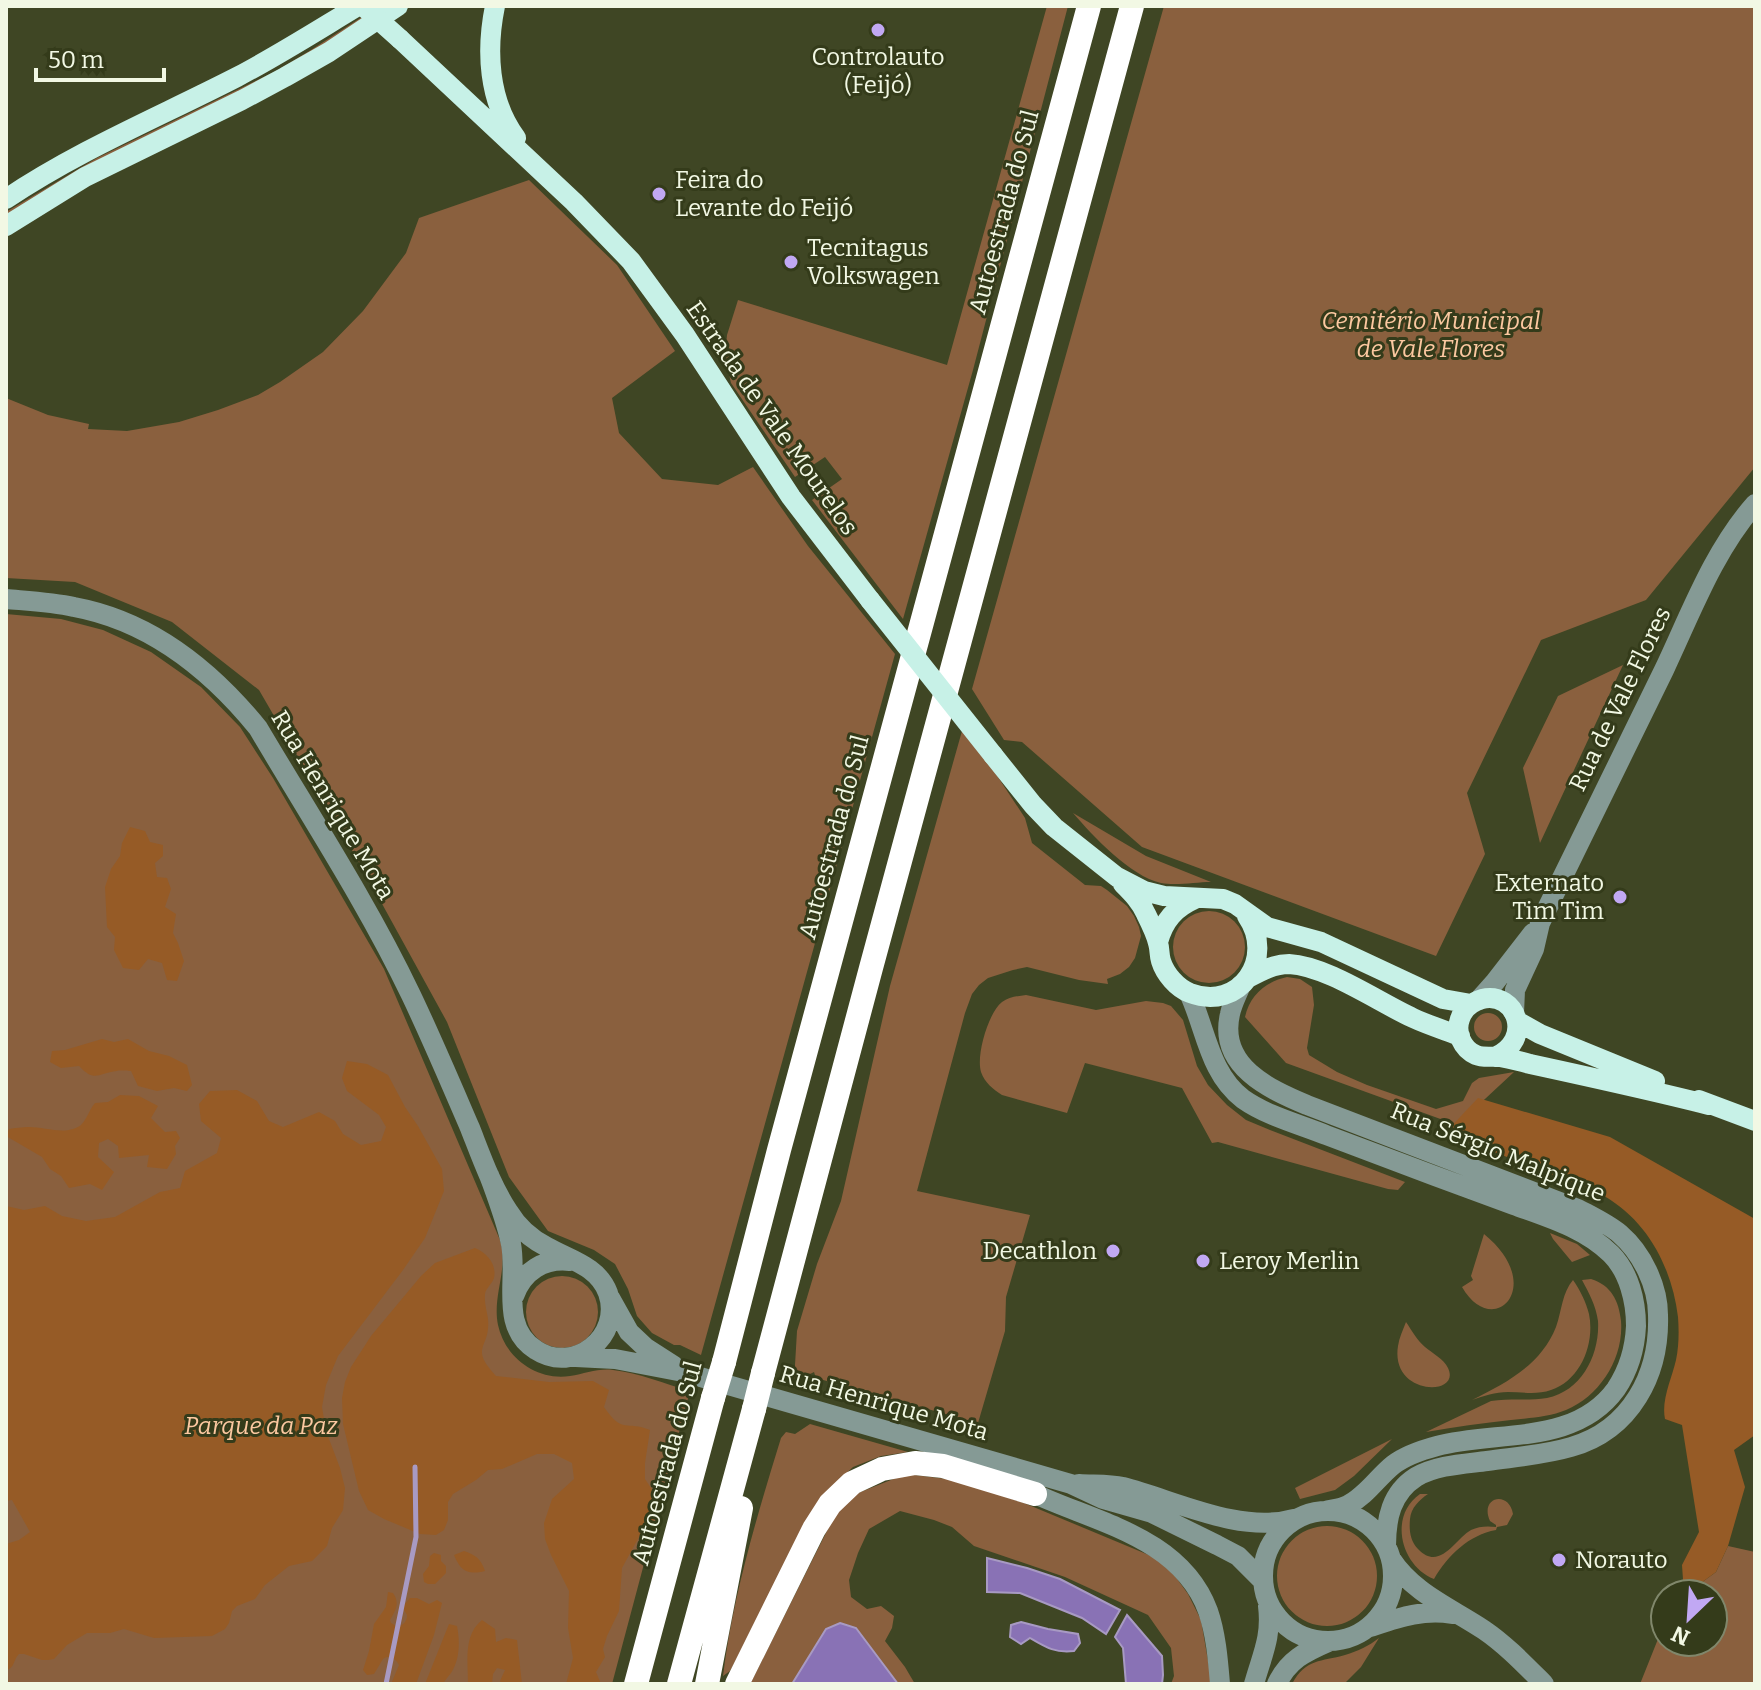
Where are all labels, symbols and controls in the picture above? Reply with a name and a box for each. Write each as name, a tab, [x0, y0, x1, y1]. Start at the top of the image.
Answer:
marker: Controlauto (Feijó)	[869, 21, 887, 39]
scale bar	[36, 32, 164, 82]
place label: Controlauto (Feijó)	[811, 43, 945, 99]
text: 50 m	[48, 46, 104, 74]
street label: Autoestrada do Sul	[963, 107, 1045, 317]
place label: Feira do Levante do Feijó	[675, 166, 853, 222]
marker: Feira do Levante do Feijó	[650, 185, 668, 203]
place label: Tecnitagus Volkswagen	[807, 234, 940, 290]
marker: Tecnitagus Volkswagen	[782, 253, 800, 271]
street label: Estrada de Vale Mourelos	[680, 296, 864, 540]
park label: Cemitério Municipal de Vale Flores	[1321, 307, 1541, 363]
street label: Rua de Vale Flores	[1563, 602, 1677, 796]
street label: Rua Henrique Mota	[265, 705, 401, 905]
street label: Autoestrada do Sul	[793, 732, 875, 942]
place label: Externato Tim Tim	[1495, 869, 1604, 925]
marker: Externato Tim Tim	[1611, 888, 1629, 906]
street label: Rua Sérgio Malpique	[1387, 1096, 1609, 1208]
place label: Decathlon	[983, 1237, 1097, 1265]
marker: Decathlon	[1104, 1242, 1122, 1260]
place label: Leroy Merlin	[1219, 1247, 1359, 1275]
marker: Leroy Merlin	[1194, 1252, 1212, 1270]
street label: Autoestrada do Sul	[626, 1358, 708, 1568]
street label: Rua Henrique Mota	[776, 1360, 992, 1446]
park label: Parque da Paz	[184, 1412, 338, 1440]
place label: Norauto	[1575, 1546, 1667, 1574]
marker: Norauto	[1550, 1551, 1568, 1569]
north arrow	[1649, 1578, 1729, 1658]
text: N	[1667, 1620, 1694, 1651]

